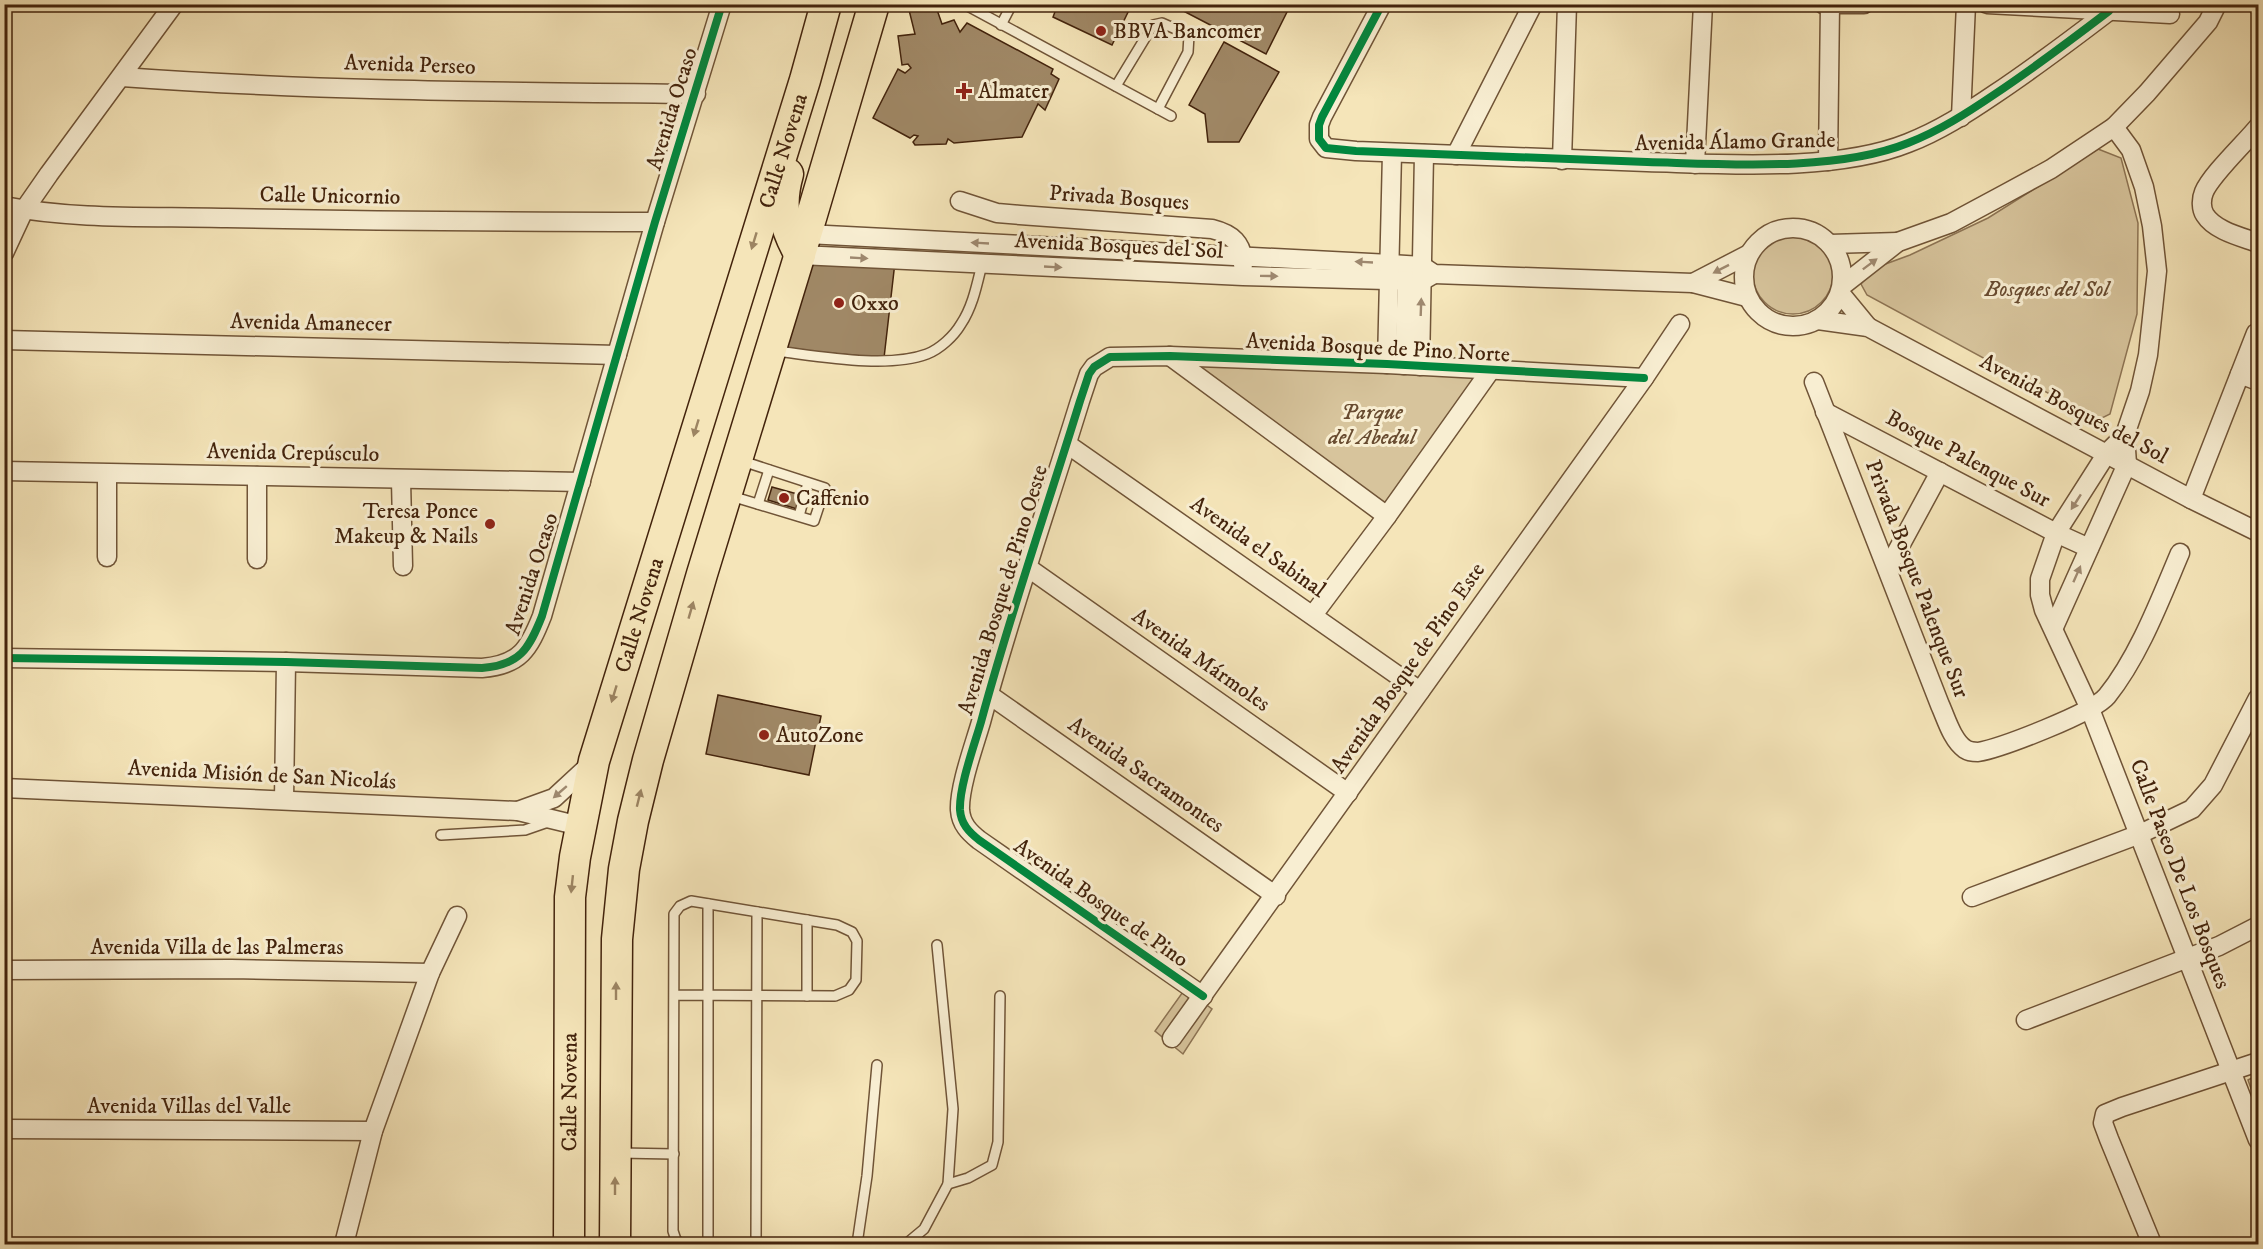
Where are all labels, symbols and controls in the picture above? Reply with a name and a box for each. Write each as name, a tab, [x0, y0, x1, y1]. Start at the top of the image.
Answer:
place label: BBVA Bancomer	[1113, 18, 1262, 45]
marker: BBVA Bancomer	[1094, 24, 1108, 38]
street label: Avenida Ocaso	[641, 44, 703, 174]
street label: Avenida Perseo	[344, 49, 476, 81]
place label: Almater	[978, 78, 1050, 105]
marker: Almater	[955, 82, 973, 100]
street label: Calle Novena	[753, 89, 814, 212]
street label: Avenida Álamo Grande	[1634, 126, 1836, 157]
street label: Privada Bosques	[1048, 180, 1190, 216]
street label: Calle Unicornio	[259, 181, 401, 211]
street label: Avenida Bosques del Sol	[1014, 227, 1225, 265]
one-way arrow	[749, 232, 758, 250]
one-way arrow	[971, 238, 990, 247]
one-way arrow	[849, 253, 868, 262]
one-way arrow	[1354, 258, 1373, 267]
one-way arrow	[1862, 258, 1878, 270]
one-way arrow	[1044, 262, 1063, 271]
one-way arrow	[1712, 264, 1729, 274]
one-way arrow	[1260, 272, 1279, 281]
park label: Bosques del Sol	[1984, 276, 2111, 304]
place label: Oxxo	[851, 290, 899, 317]
marker: Oxxo	[832, 296, 846, 310]
one-way arrow	[1417, 298, 1426, 317]
street label: Avenida Amanecer	[230, 308, 393, 338]
street label: Avenida Bosque de Pino Norte	[1245, 328, 1511, 368]
street label: Avenida Bosques del Sol	[1975, 348, 2173, 470]
park label: Parque del Abedul	[1327, 399, 1418, 451]
street label: Bosque Palenque Sur	[1881, 404, 2055, 514]
one-way arrow	[691, 419, 700, 437]
street label: Avenida Crepúsculo	[206, 438, 380, 468]
street label: Privada Bosque Palenque Sur	[1859, 456, 1975, 703]
street label: Avenida Bosque de Pino Oeste	[952, 462, 1054, 718]
place label: Caffenio	[796, 485, 869, 512]
street label: Avenida el Sabinal	[1185, 490, 1331, 604]
marker: Caffenio	[777, 491, 791, 505]
one-way arrow	[2070, 494, 2081, 510]
place label: Teresa Ponce Makeup & Nails	[334, 498, 478, 550]
street label: Avenida Ocaso	[500, 509, 564, 639]
marker: Teresa Ponce Makeup & Nails	[483, 517, 497, 531]
street label: Calle Novena	[609, 554, 670, 676]
street label: Avenida Bosque de Pino Este	[1325, 557, 1491, 779]
one-way arrow	[2073, 565, 2083, 583]
one-way arrow	[687, 601, 696, 619]
street label: Avenida Mármoles	[1127, 602, 1275, 718]
one-way arrow	[609, 685, 618, 703]
street label: Avenida Sacramontes	[1063, 711, 1229, 839]
place label: AutoZone	[776, 722, 864, 749]
marker: AutoZone	[757, 728, 771, 742]
street label: Avenida Misión de San Nicolás	[127, 754, 397, 796]
street label: Calle Paseo De Los Bosques	[2124, 755, 2236, 993]
one-way arrow	[552, 786, 568, 799]
one-way arrow	[634, 789, 644, 807]
street label: Avenida Bosque de Pino	[1008, 833, 1194, 973]
one-way arrow	[567, 875, 577, 894]
street label: Avenida Villa de las Palmeras	[90, 934, 344, 961]
one-way arrow	[611, 982, 621, 1001]
street label: Calle Novena	[556, 1032, 583, 1152]
street label: Avenida Villas del Valle	[87, 1093, 291, 1120]
one-way arrow	[610, 1177, 620, 1196]

